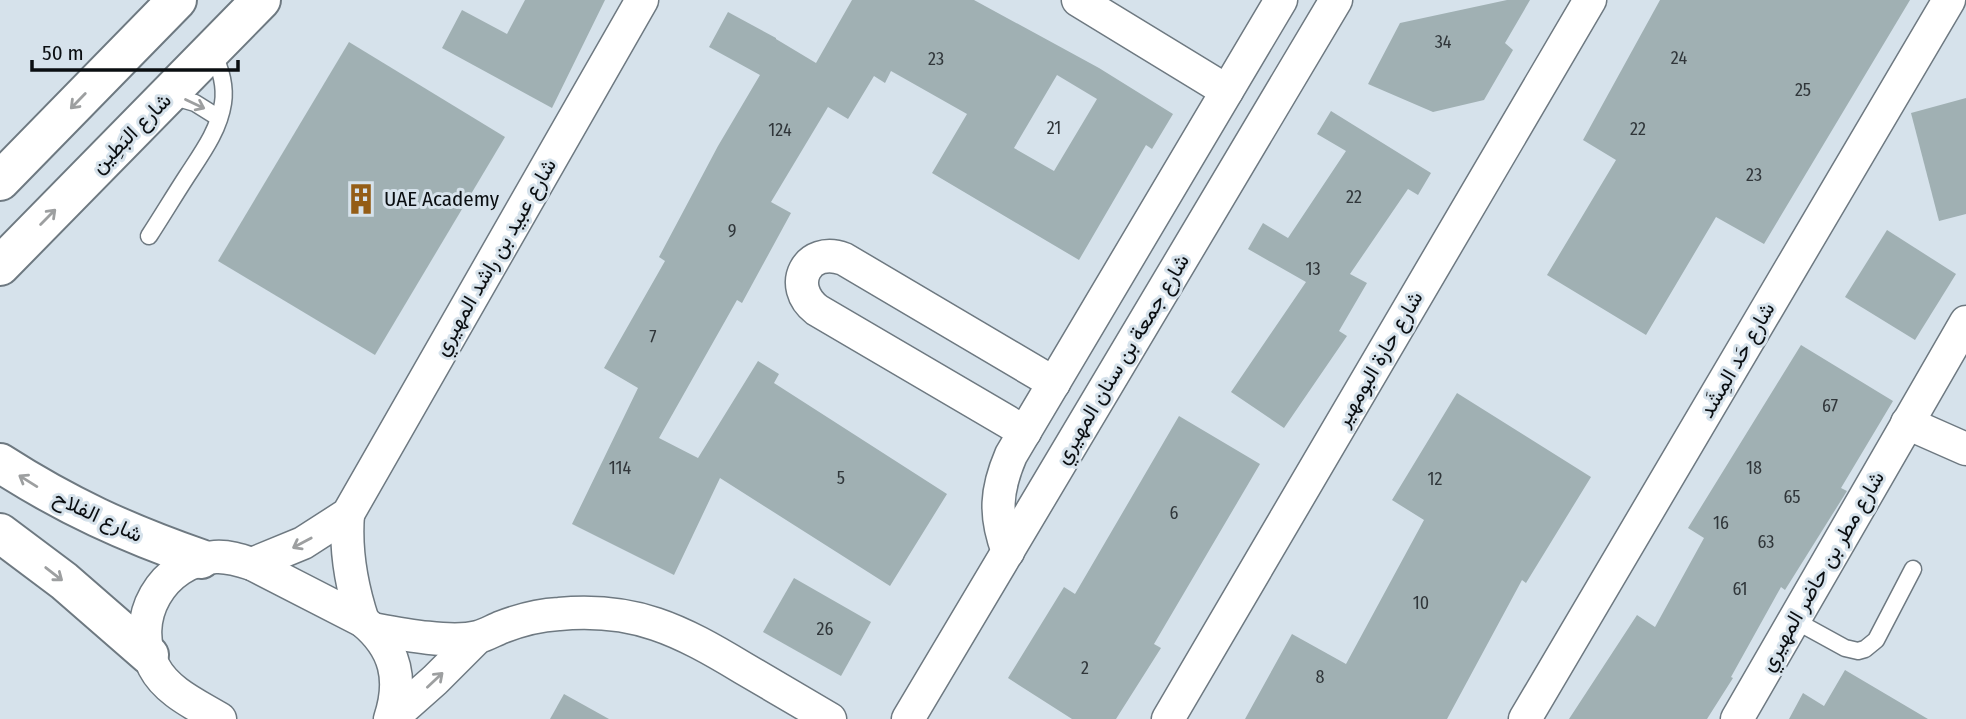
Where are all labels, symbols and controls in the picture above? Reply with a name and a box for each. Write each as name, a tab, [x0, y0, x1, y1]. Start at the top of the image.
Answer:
scale bar	[32, 28, 238, 72]
house number: 34	[1435, 31, 1452, 53]
text: 50 m	[42, 40, 84, 66]
house number: 24	[1671, 47, 1687, 69]
house number: 23	[928, 48, 944, 70]
house number: 25	[1795, 79, 1811, 101]
street label: شارع البَطِين	[85, 87, 177, 179]
one-way arrow	[70, 92, 87, 109]
one-way arrow	[184, 98, 205, 111]
house number: 21	[1047, 117, 1061, 139]
house number: 22	[1630, 118, 1646, 140]
house number: 124	[768, 119, 792, 141]
street label: شارع عبيد بن راشد المهيري	[428, 154, 566, 362]
house number: 23	[1746, 164, 1762, 186]
building icon: UAE Academy	[344, 182, 378, 216]
place label: UAE Academy	[384, 186, 500, 212]
house number: 22	[1346, 186, 1362, 208]
one-way arrow	[39, 209, 56, 226]
house number: 9	[728, 220, 736, 242]
street label: شارع جمعة بن سنان المهيري	[1049, 249, 1198, 471]
house number: 13	[1305, 258, 1321, 280]
street label: شارع حارة البومهير	[1329, 286, 1429, 433]
street label: شارع حَد المِشَد	[1693, 298, 1781, 423]
house number: 7	[649, 326, 657, 348]
house number: 67	[1822, 395, 1838, 417]
house number: 114	[609, 457, 632, 479]
house number: 18	[1746, 457, 1762, 479]
street label: شارع مطر بن حاضر المهيري	[1754, 466, 1893, 678]
house number: 5	[837, 467, 845, 489]
house number: 12	[1428, 468, 1443, 490]
one-way arrow	[19, 473, 38, 488]
street label: شارع الفلاح	[49, 484, 147, 549]
house number: 65	[1783, 486, 1801, 508]
house number: 6	[1170, 502, 1179, 524]
house number: 16	[1713, 512, 1729, 534]
house number: 63	[1758, 531, 1774, 553]
one-way arrow	[292, 537, 313, 550]
one-way arrow	[45, 566, 63, 582]
house number: 61	[1732, 578, 1748, 600]
house number: 10	[1413, 592, 1429, 614]
house number: 26	[817, 618, 834, 640]
house number: 2	[1081, 657, 1089, 679]
house number: 8	[1316, 666, 1325, 688]
one-way arrow	[426, 671, 443, 688]

